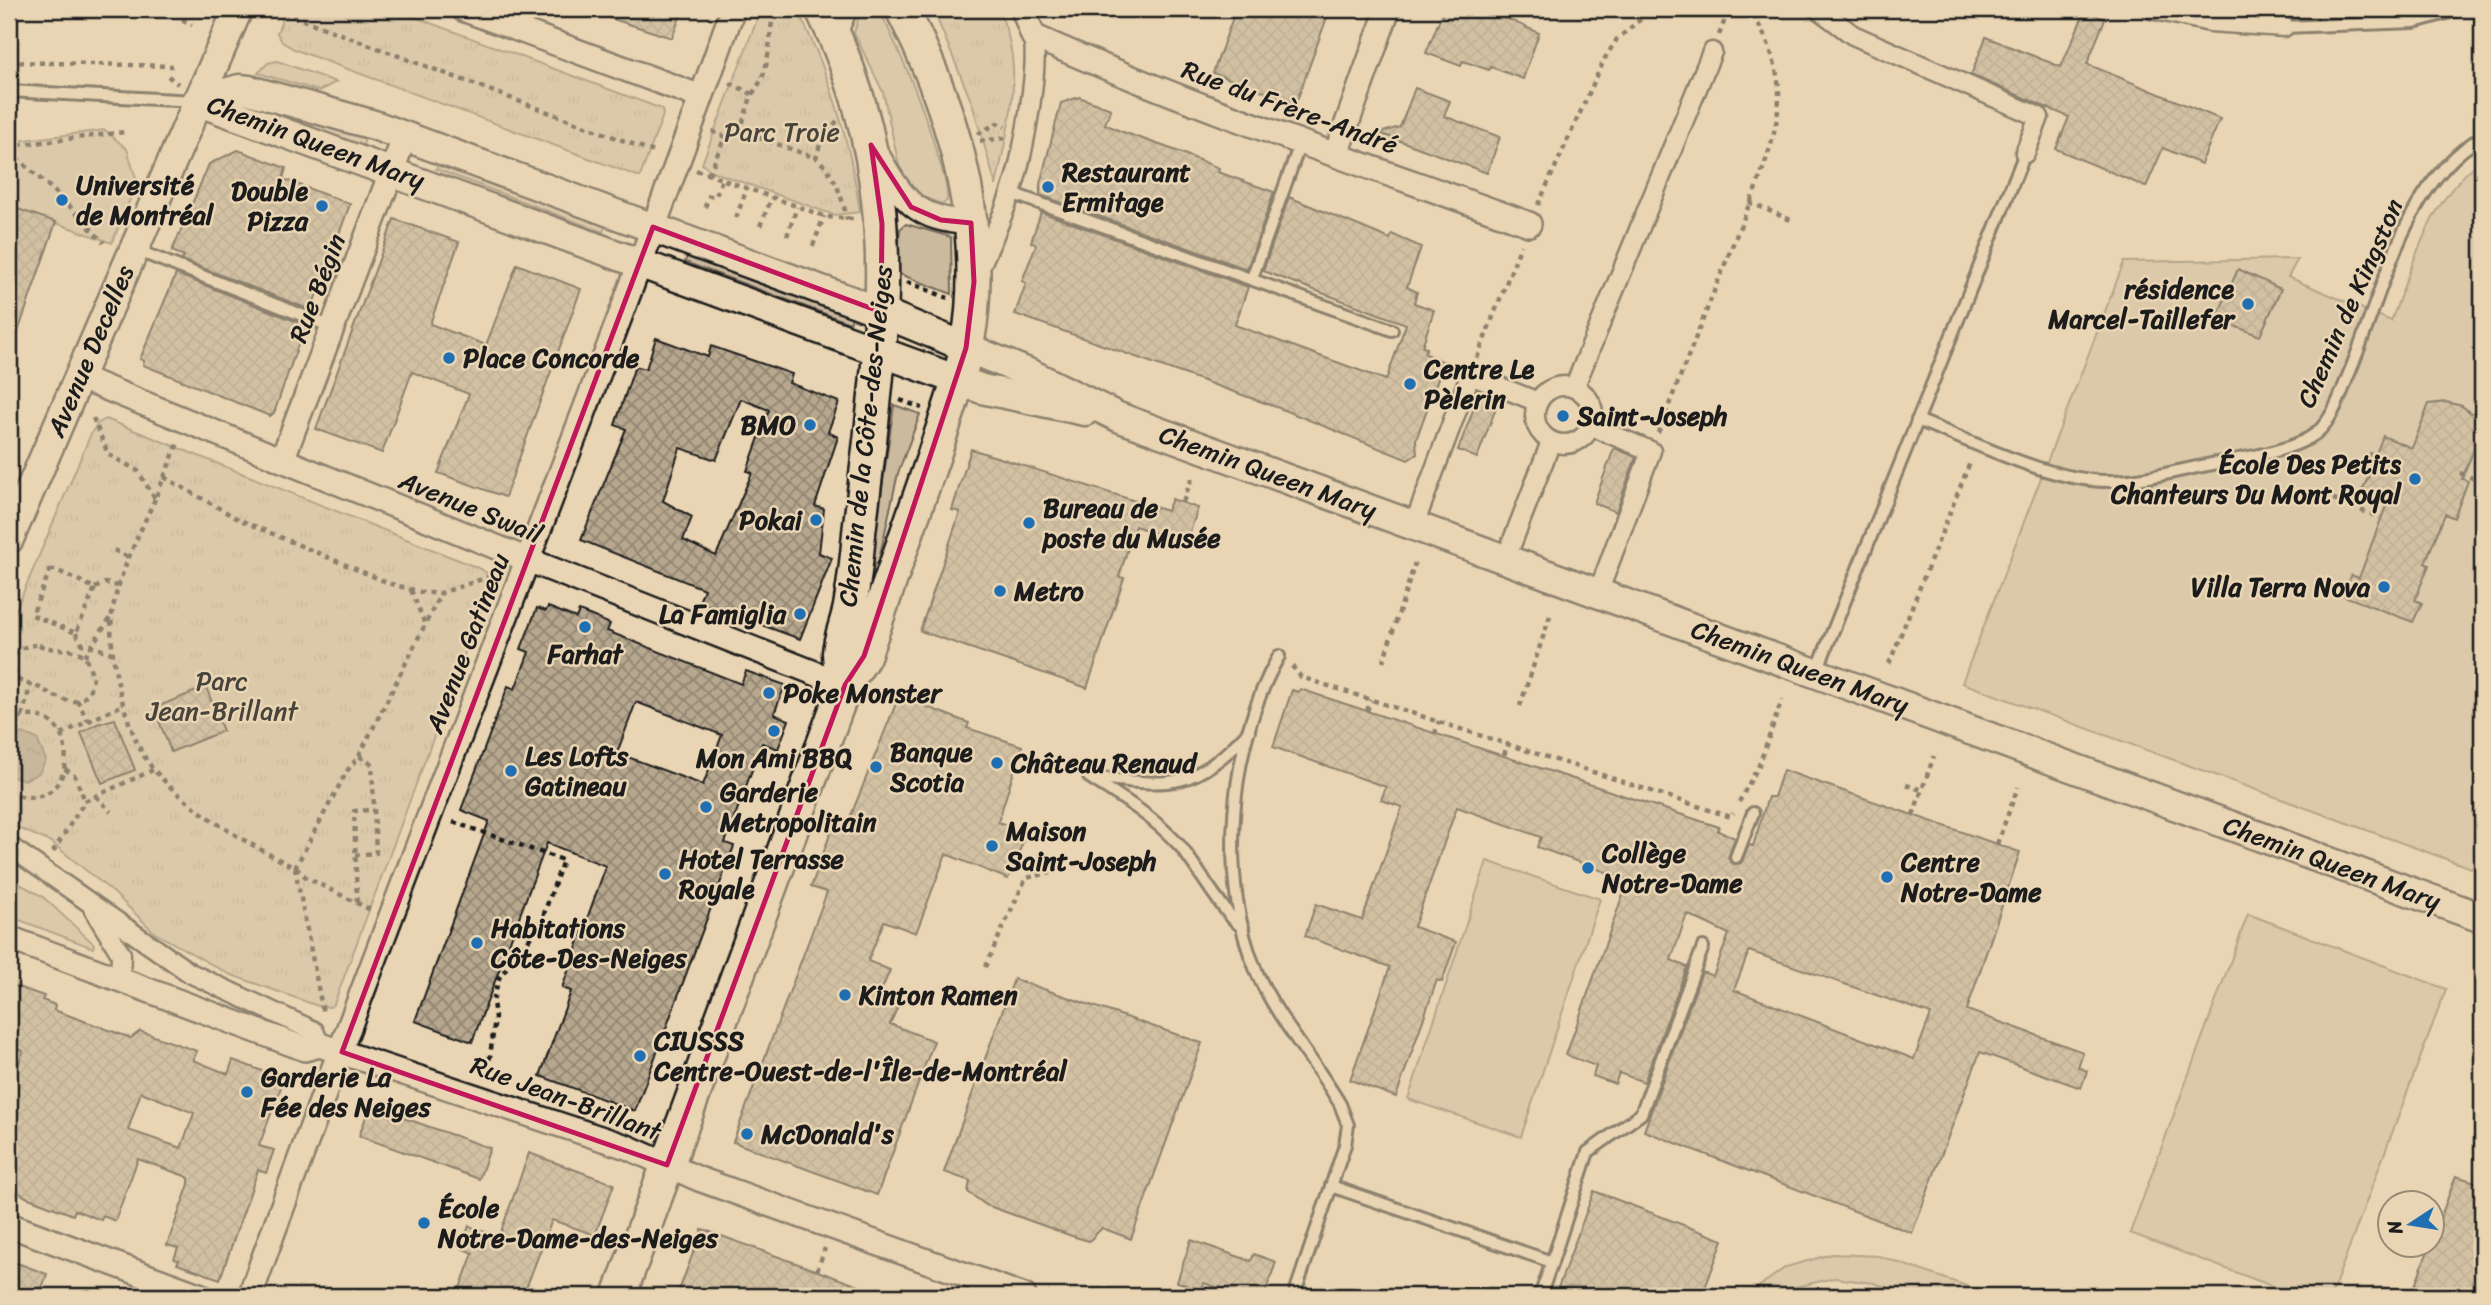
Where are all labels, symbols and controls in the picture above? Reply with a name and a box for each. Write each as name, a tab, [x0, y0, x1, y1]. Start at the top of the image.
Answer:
street label: Rue du Frère-André	[1175, 47, 1405, 167]
street label: Chemin Queen Mary	[201, 81, 432, 203]
park label: Parc Troie	[724, 109, 840, 155]
place label: Restaurant Ermitage	[1061, 149, 1191, 225]
place label: Université de Montréal	[76, 162, 215, 238]
place label: Double Pizza	[231, 168, 309, 244]
marker: Restaurant Ermitage	[1040, 179, 1056, 195]
street label: Chemin de Kingston	[2283, 191, 2417, 415]
marker: Université de Montréal	[54, 192, 70, 208]
marker: Double Pizza	[314, 198, 330, 214]
street label: Rue Bégin	[275, 226, 359, 350]
street label: Avenue Decelles	[33, 257, 147, 445]
street label: Chemin de la Côte-des-Neiges	[824, 262, 906, 609]
place label: résidence Marcel-Taillefer	[2047, 266, 2236, 342]
marker: résidence Marcel-Taillefer	[2240, 296, 2256, 312]
place label: Place Concorde	[463, 335, 640, 381]
place label: Centre Le Pèlerin	[1423, 346, 1535, 422]
marker: Place Concorde	[441, 350, 457, 366]
marker: Centre Le Pèlerin	[1402, 376, 1418, 392]
place label: Saint-Joseph	[1576, 393, 1728, 439]
place label: BMO	[741, 402, 796, 448]
marker: Saint-Joseph	[1555, 408, 1571, 424]
street label: Chemin Queen Mary	[1153, 411, 1384, 533]
marker: BMO	[802, 417, 818, 433]
place label: École Des Petits Chanteurs Du Mont Royal	[2110, 441, 2403, 517]
street label: Avenue Swail	[391, 457, 550, 557]
marker: École Des Petits Chanteurs Du Mont Royal	[2407, 471, 2423, 487]
place label: Bureau de poste du Musée	[1041, 485, 1221, 561]
place label: Pokai	[739, 497, 804, 543]
marker: Pokai	[808, 512, 824, 528]
marker: Bureau de poste du Musée	[1021, 515, 1037, 531]
street label: Avenue Gatineau	[411, 546, 523, 741]
place label: Villa Terra Nova	[2191, 564, 2371, 610]
place label: Metro	[1013, 568, 1085, 614]
marker: Villa Terra Nova	[2376, 579, 2392, 595]
marker: Metro	[992, 583, 1008, 599]
place label: La Famiglia	[659, 591, 787, 637]
marker: La Famiglia	[792, 606, 808, 622]
street label: Chemin Queen Mary	[1685, 606, 1916, 728]
marker: Farhat	[577, 619, 593, 635]
place label: Farhat	[546, 631, 624, 677]
park label: Parc Jean-Brillant	[145, 658, 299, 734]
place label: Poke Monster	[783, 670, 943, 716]
marker: Poke Monster	[761, 685, 777, 701]
marker: Mon Ami BBQ	[766, 723, 782, 739]
place label: Banque Scotia	[889, 729, 973, 805]
place label: Les Lofts Gatineau	[525, 733, 629, 809]
place label: Mon Ami BBQ	[695, 735, 852, 781]
place label: Château Renaud	[1010, 740, 1199, 786]
marker: Château Renaud	[989, 755, 1005, 771]
marker: Banque Scotia	[868, 759, 884, 775]
marker: Les Lofts Gatineau	[503, 763, 519, 779]
place label: Garderie Metropolitain	[719, 769, 878, 845]
marker: Garderie Metropolitain	[698, 799, 714, 815]
street label: Chemin Queen Mary	[2217, 802, 2448, 924]
place label: Maison Saint-Joseph	[1005, 808, 1157, 884]
place label: Collège Notre-Dame	[1601, 830, 1743, 906]
place label: Hotel Terrasse Royale	[678, 836, 845, 912]
marker: Maison Saint-Joseph	[984, 838, 1000, 854]
place label: Centre Notre-Dame	[1900, 839, 2042, 915]
marker: Collège Notre-Dame	[1580, 860, 1596, 876]
marker: Hotel Terrasse Royale	[657, 866, 673, 882]
marker: Centre Notre-Dame	[1879, 869, 1895, 885]
place label: Habitations Côte-Des-Neiges	[490, 905, 688, 981]
marker: Habitations Côte-Des-Neiges	[469, 935, 485, 951]
place label: Kinton Ramen	[858, 972, 1018, 1018]
marker: Kinton Ramen	[837, 987, 853, 1003]
place label: CIUSSS Centre-Ouest-de-l'Île-de-Montréal	[653, 1018, 1068, 1094]
street label: Rue Jean-Brillant	[464, 1042, 670, 1154]
marker: CIUSSS Centre-Ouest-de-l'Île-de-Montréal	[632, 1048, 648, 1064]
place label: Garderie La Fée des Neiges	[260, 1054, 432, 1130]
marker: Garderie La Fée des Neiges	[239, 1084, 255, 1100]
place label: McDonald's	[760, 1111, 895, 1157]
marker: McDonald's	[739, 1126, 755, 1142]
place label: École Notre-Dame-des-Neiges	[437, 1185, 719, 1261]
north arrow	[2376, 1190, 2446, 1260]
marker: École Notre-Dame-des-Neiges	[416, 1215, 432, 1231]
text: N	[2377, 1217, 2413, 1238]

